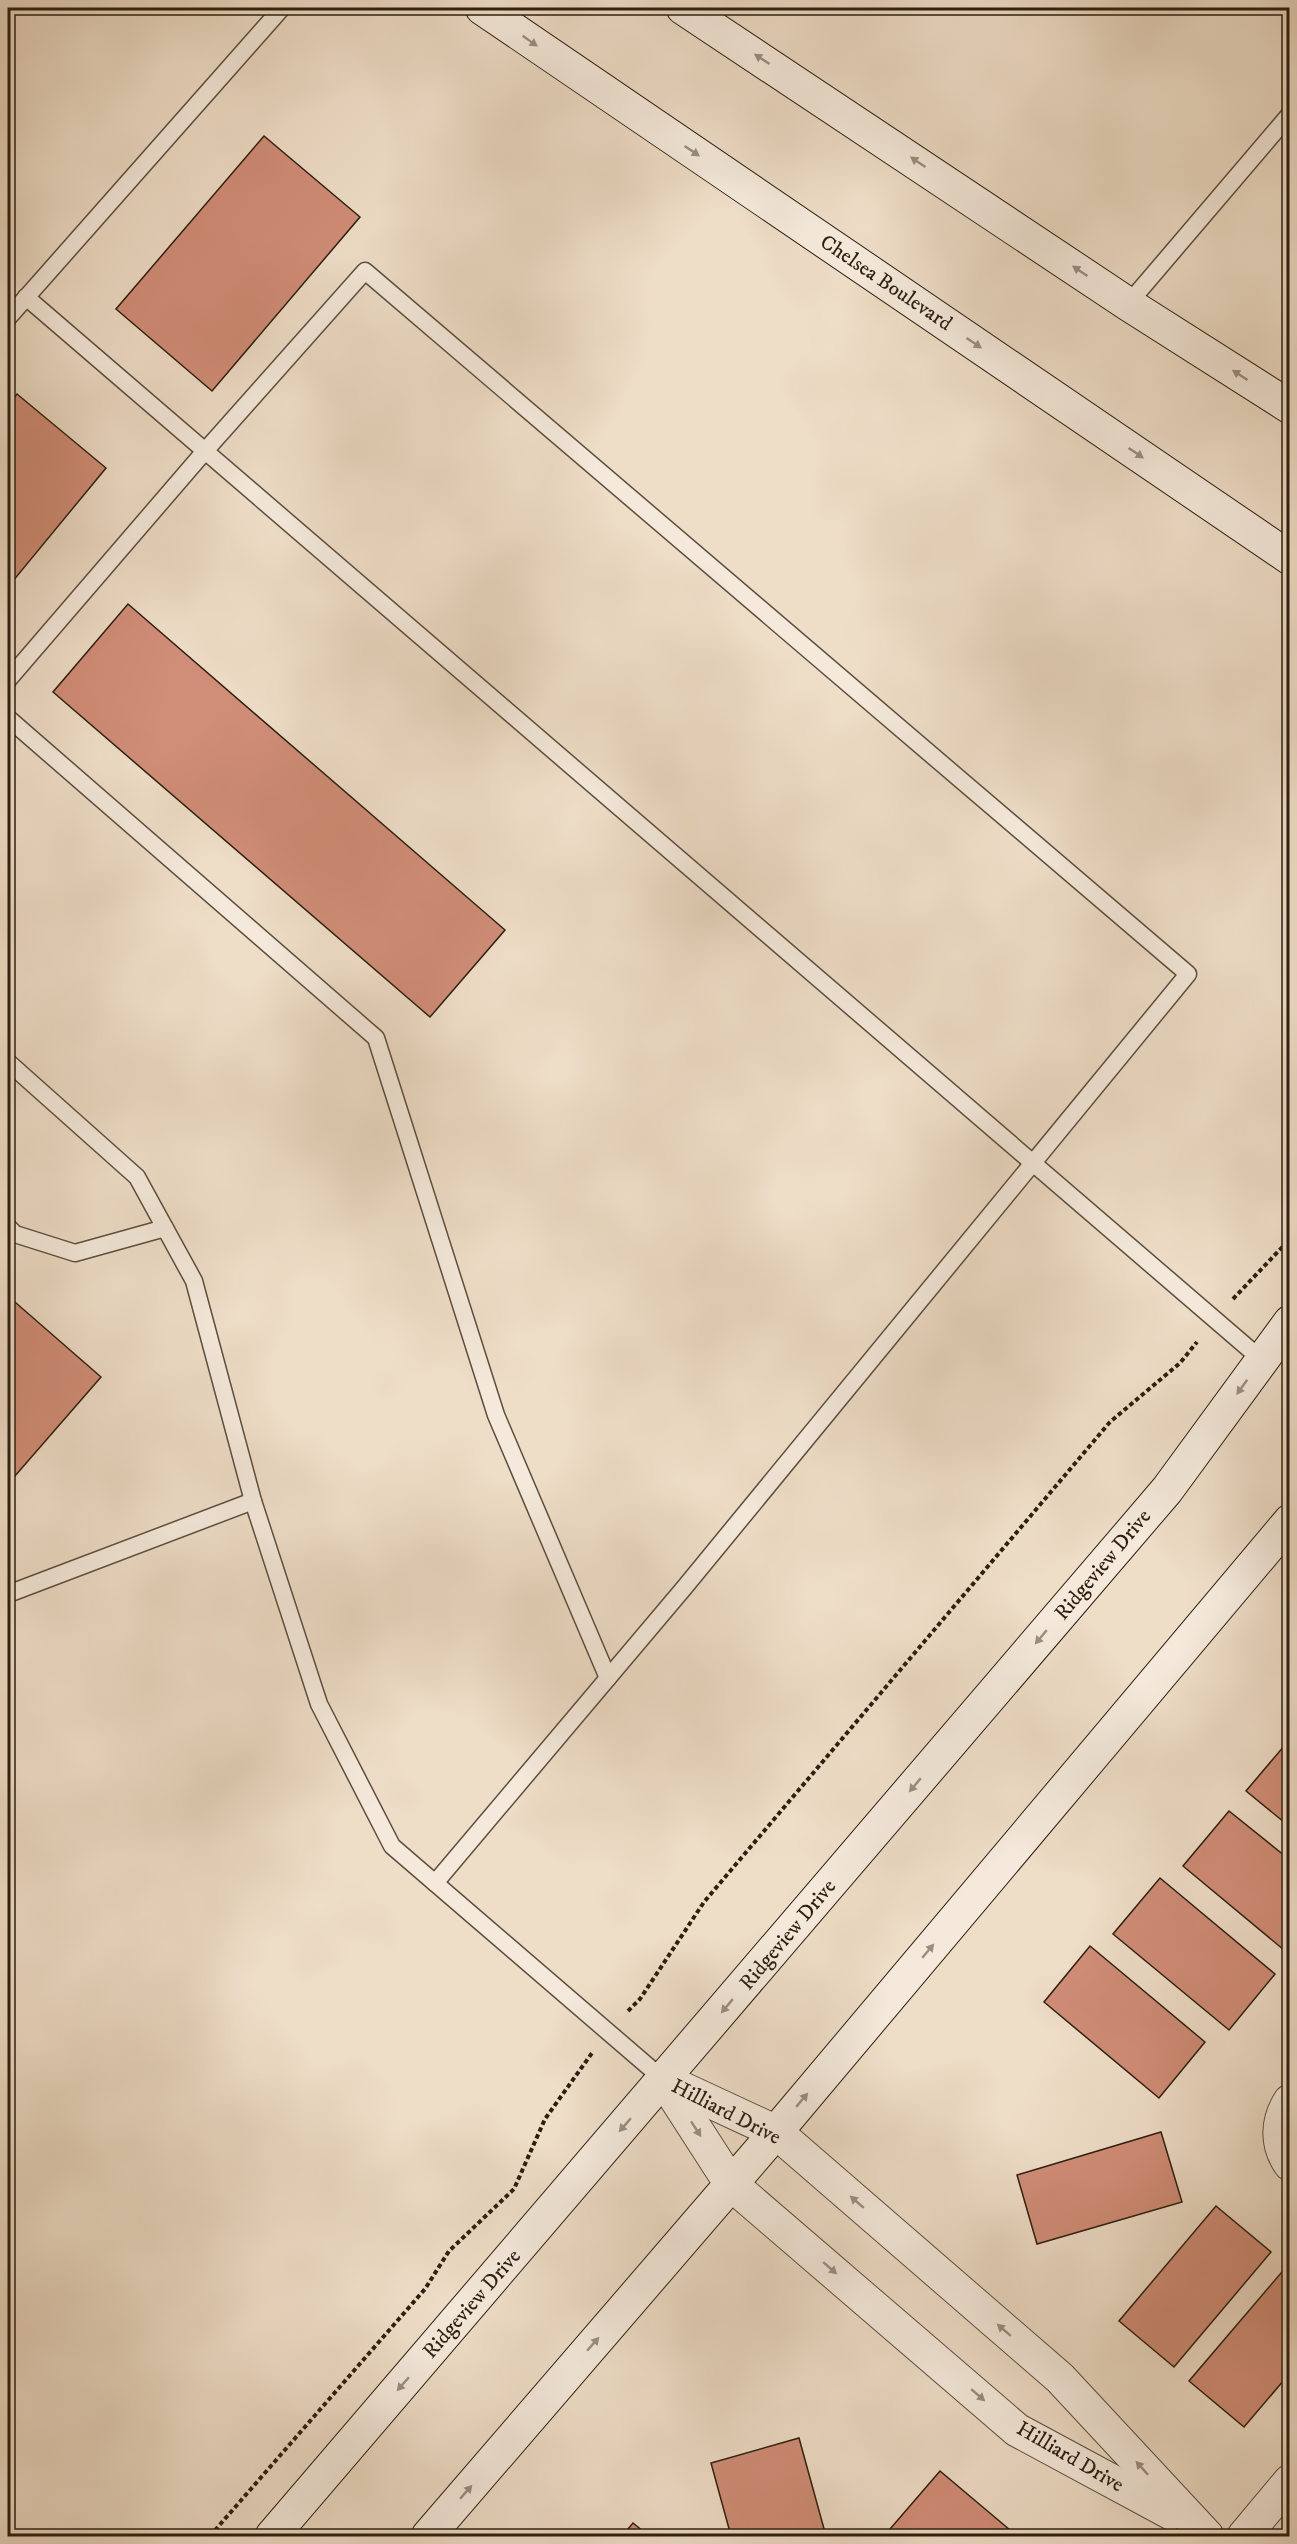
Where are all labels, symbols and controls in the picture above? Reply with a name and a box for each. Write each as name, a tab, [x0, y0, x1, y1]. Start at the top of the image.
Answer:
one-way arrow	[523, 35, 538, 47]
one-way arrow	[754, 53, 770, 64]
one-way arrow	[683, 145, 699, 157]
one-way arrow	[910, 157, 926, 168]
street label: Chelsea Boulevard	[815, 229, 958, 337]
one-way arrow	[1072, 265, 1088, 277]
one-way arrow	[966, 337, 982, 349]
one-way arrow	[1232, 370, 1248, 381]
one-way arrow	[1127, 447, 1143, 459]
one-way arrow	[1237, 1379, 1249, 1394]
street label: Ridgeview Drive	[1049, 1504, 1157, 1626]
one-way arrow	[1035, 1629, 1048, 1645]
one-way arrow	[909, 1777, 922, 1792]
street label: Ridgeview Drive	[734, 1874, 842, 1996]
one-way arrow	[921, 1943, 934, 1959]
one-way arrow	[721, 1998, 734, 2013]
street label: Hilliard Drive	[667, 2073, 785, 2151]
one-way arrow	[795, 2093, 808, 2108]
one-way arrow	[619, 2117, 632, 2133]
one-way arrow	[690, 2121, 701, 2137]
one-way arrow	[850, 2196, 865, 2209]
street label: Ridgeview Drive	[417, 2244, 527, 2364]
one-way arrow	[822, 2262, 838, 2275]
one-way arrow	[997, 2324, 1012, 2337]
one-way arrow	[586, 2337, 599, 2352]
one-way arrow	[397, 2376, 410, 2391]
one-way arrow	[970, 2389, 986, 2402]
street label: Hilliard Drive	[1012, 2416, 1128, 2498]
one-way arrow	[1135, 2460, 1149, 2475]
one-way arrow	[459, 2485, 472, 2500]

